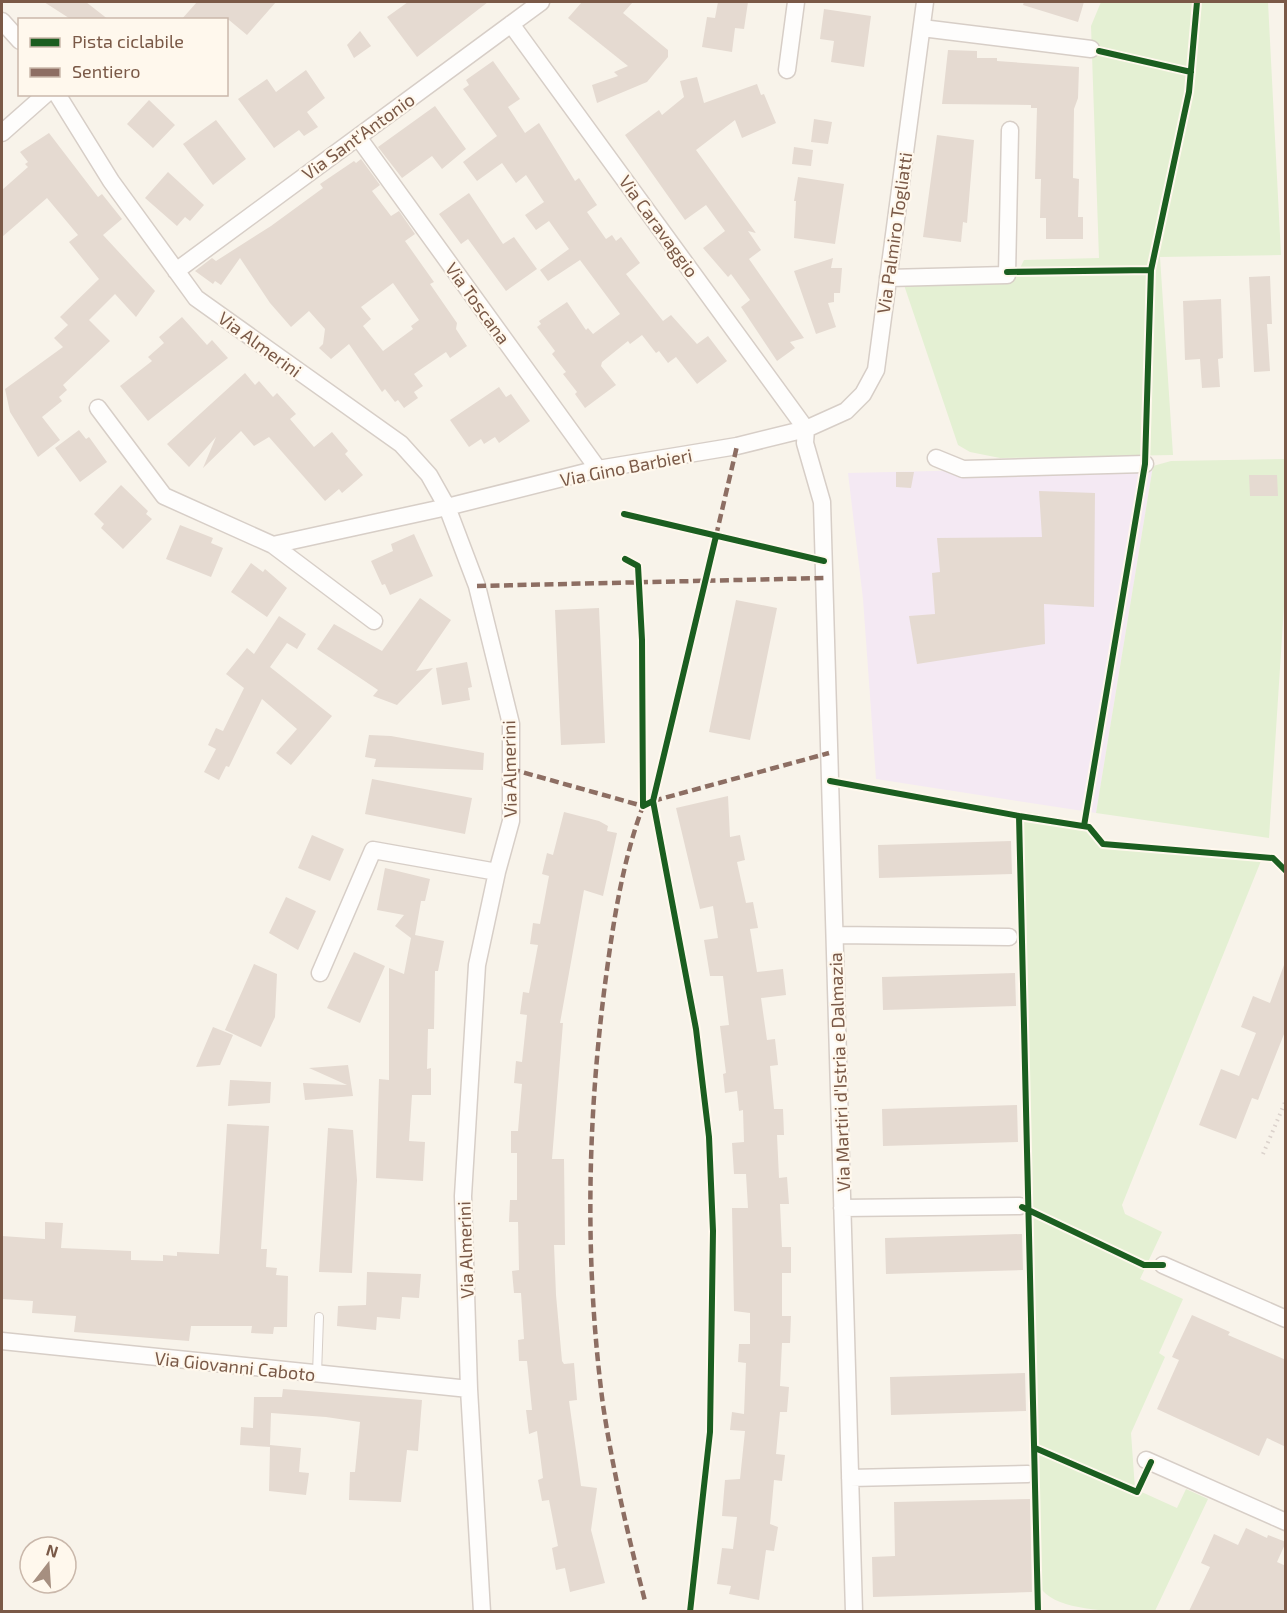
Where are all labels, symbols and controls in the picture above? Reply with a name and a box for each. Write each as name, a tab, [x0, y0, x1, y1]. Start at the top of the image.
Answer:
legend	[18, 18, 228, 96]
text: Pista ciclabile	[72, 30, 184, 52]
text: Sentiero	[72, 60, 140, 82]
street label: Via Sant'Antonio	[297, 88, 419, 184]
street label: Via Palmiro Togliatti	[872, 151, 916, 315]
street label: Via Caravaggio	[615, 171, 703, 281]
street label: Via Toscana	[441, 258, 515, 348]
street label: Via Almerini	[214, 306, 306, 382]
street label: Via Gino Barbieri	[558, 443, 694, 491]
street label: Via Almerini	[497, 720, 521, 818]
street label: Via Martiri d'Istria e Dalmazia	[824, 952, 854, 1192]
street label: Via Almerini	[452, 1201, 478, 1299]
street label: Via Giovanni Caboto	[153, 1347, 317, 1385]
north arrow	[18, 1535, 78, 1595]
text: N	[44, 1539, 61, 1561]

